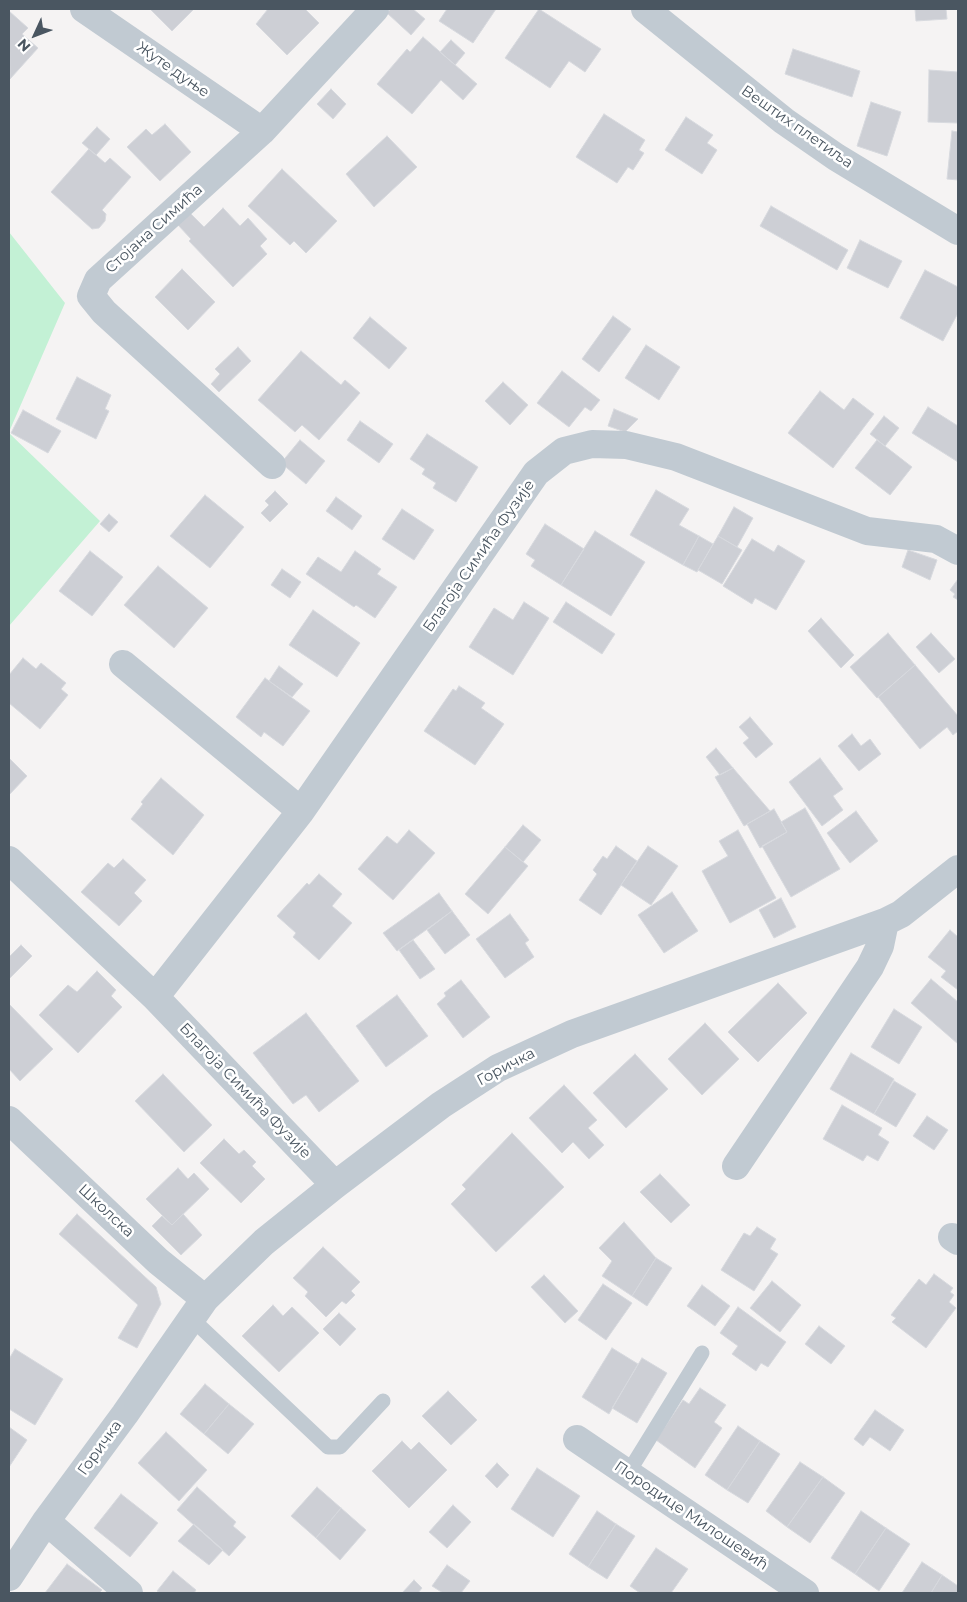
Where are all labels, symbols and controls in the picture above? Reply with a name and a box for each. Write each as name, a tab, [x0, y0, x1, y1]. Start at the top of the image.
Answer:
north arrow	[10, 10, 60, 60]
text: N	[14, 35, 34, 56]
street label: Жуте дуње	[133, 38, 213, 102]
street label: Вештих плетиља	[738, 82, 856, 172]
street label: Стојана Симића	[102, 181, 206, 277]
street label: Благоја Симића Фузије	[420, 476, 538, 636]
street label: Благоја Симића Фузије	[175, 1019, 315, 1163]
street label: Горичка	[474, 1044, 538, 1090]
street label: Школска	[74, 1181, 138, 1241]
street label: Горичка	[74, 1417, 126, 1479]
street label: Породице Милошевић	[611, 1458, 771, 1574]

